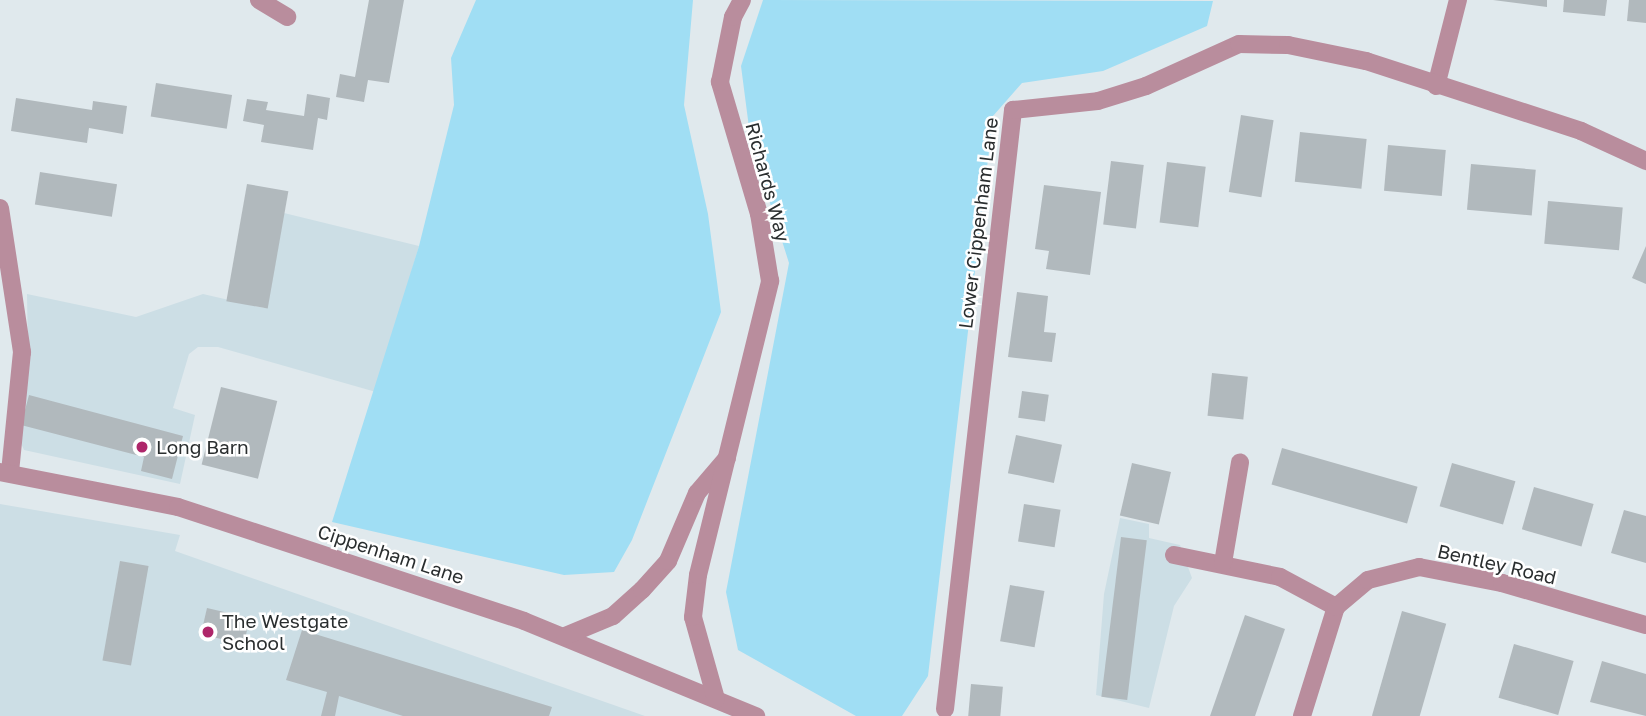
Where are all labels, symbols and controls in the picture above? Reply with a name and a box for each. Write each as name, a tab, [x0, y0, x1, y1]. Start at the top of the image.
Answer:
street label: Lower Cippenham Lane	[954, 116, 1002, 330]
street label: Richards Way	[741, 120, 795, 244]
place label: Long Barn	[156, 436, 249, 458]
marker: Long Barn	[134, 439, 150, 455]
street label: Cippenham Lane	[315, 520, 467, 588]
street label: Bentley Road	[1435, 539, 1559, 589]
place label: The Westgate School	[222, 610, 348, 654]
marker: The Westgate School	[200, 624, 216, 640]

